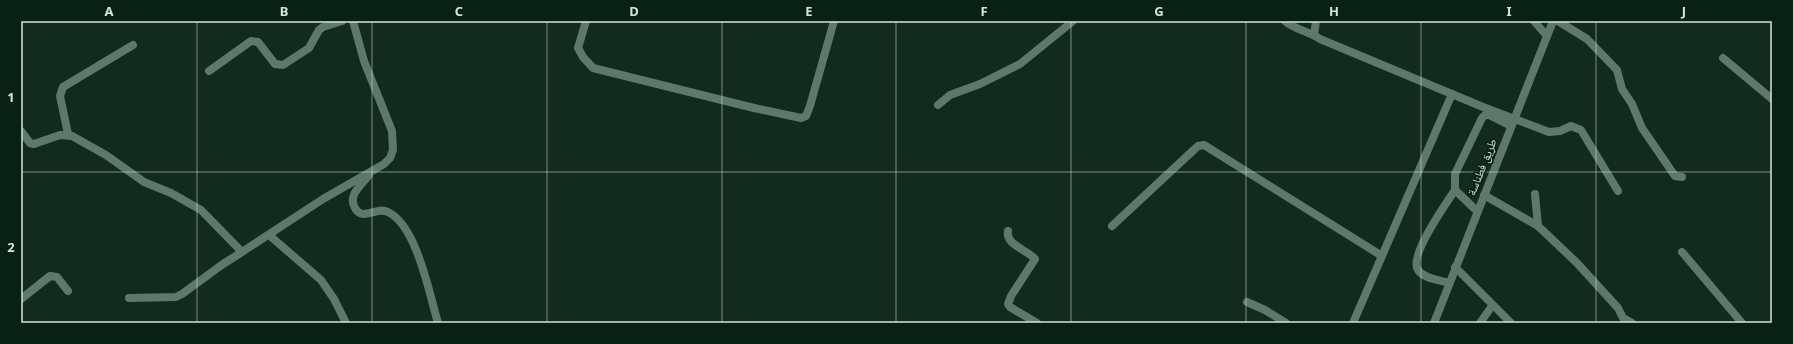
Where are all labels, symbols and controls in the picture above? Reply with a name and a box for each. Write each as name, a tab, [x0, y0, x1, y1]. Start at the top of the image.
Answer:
text: A	[105, 2, 114, 20]
text: B	[280, 2, 288, 20]
text: C	[455, 2, 463, 20]
text: D	[629, 2, 639, 20]
text: E	[805, 2, 813, 20]
text: F	[980, 2, 988, 20]
text: G	[1154, 2, 1164, 20]
text: H	[1329, 2, 1339, 20]
text: I	[1506, 2, 1512, 20]
text: J	[1681, 2, 1686, 20]
text: 1	[7, 88, 15, 106]
street label: طريق فطناسة	[1462, 136, 1501, 198]
text: 2	[7, 238, 15, 256]

